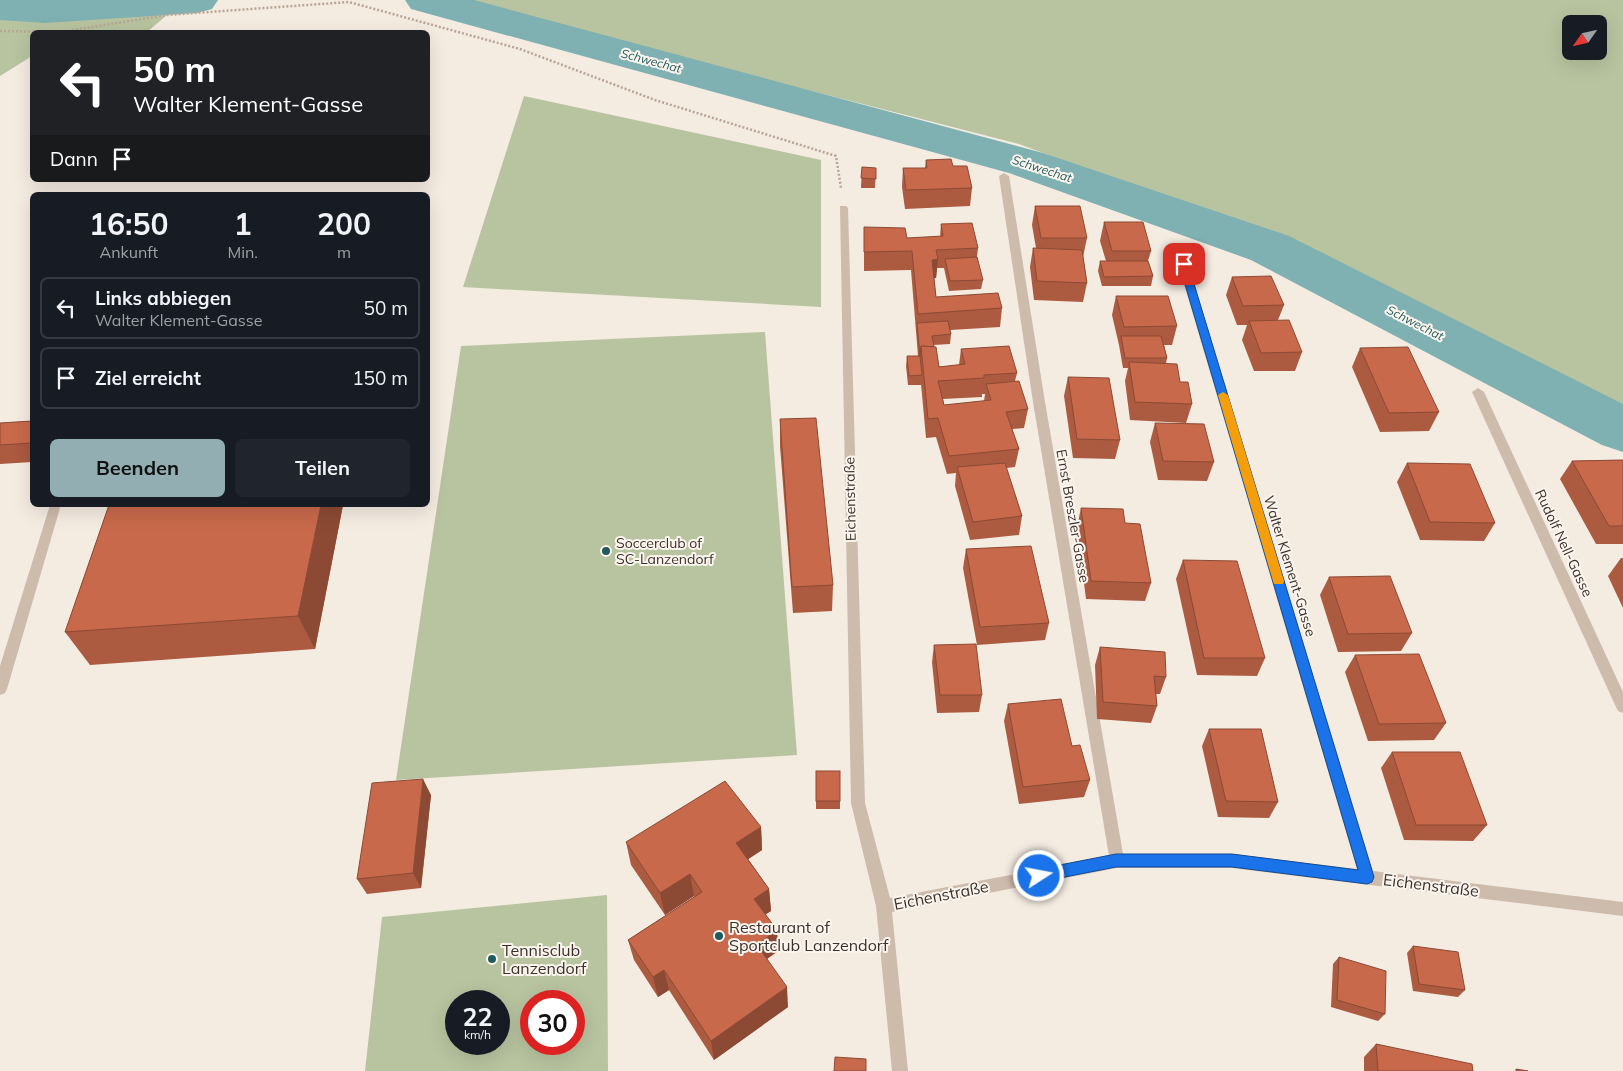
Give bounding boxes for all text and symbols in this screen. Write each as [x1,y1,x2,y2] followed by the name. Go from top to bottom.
[1562,15,1608,60] north arrow
[1562,15,1607,60] map controls
[619,45,684,76] water label: Schwechat
[133,47,216,91] text: 50 m
[50,50,115,115] icon: left
[133,90,363,118] text: Walter Klement-Gasse
[108,145,136,173] icon: arrive
[50,147,98,171] text: Dann
[1011,152,1075,185] water label: Schwechat
[89,205,168,243] text: 16:50
[234,205,252,243] text: 1
[317,205,371,243] text: 200
[99,242,158,262] text: Ankunft
[227,242,258,262] text: Min.
[337,242,351,262] text: m
[1163,243,1205,285] pin
[1170,250,1198,278] icon: arrive
[95,286,232,310] text: Links abbiegen
[52,294,80,322] icon: left
[364,296,408,320] text: 50 m
[1384,302,1447,344] water label: Schwechat
[95,310,262,330] text: Walter Klement-Gasse
[52,364,80,392] icon: arrive
[95,366,201,390] text: Ziel erreicht
[352,366,408,390] text: 150 m
[50,439,225,497] button: Beenden
[235,439,410,497] button: Teilen
[1052,448,1094,584] street label: Ernst Breszler-Gasse
[840,457,860,541] street label: Eichenstraße
[1531,486,1597,600] street label: Rudolf Nell-Gasse
[1260,493,1320,639] street label: Walter Klement-Gasse
[616,534,714,568] place label: Soccerclub of SC-Lanzendorf
[600,545,612,557] marker: Soccerclub of SC-Lanzendorf
[1012,849,1064,901] position arrow
[1382,869,1480,901] street label: Eichenstraße
[892,876,990,914] street label: Eichenstraße
[729,917,889,955] place label: Restaurant of Sportclub Lanzendorf
[713,930,725,942] marker: Restaurant of Sportclub Lanzendorf
[502,940,587,978] place label: Tennisclub Lanzendorf
[486,953,498,965] marker: Tennisclub Lanzendorf
[520,990,585,1055] speed limit sign: 30
[462,1001,493,1032] text: 22
[464,1027,491,1042] text: km/h

